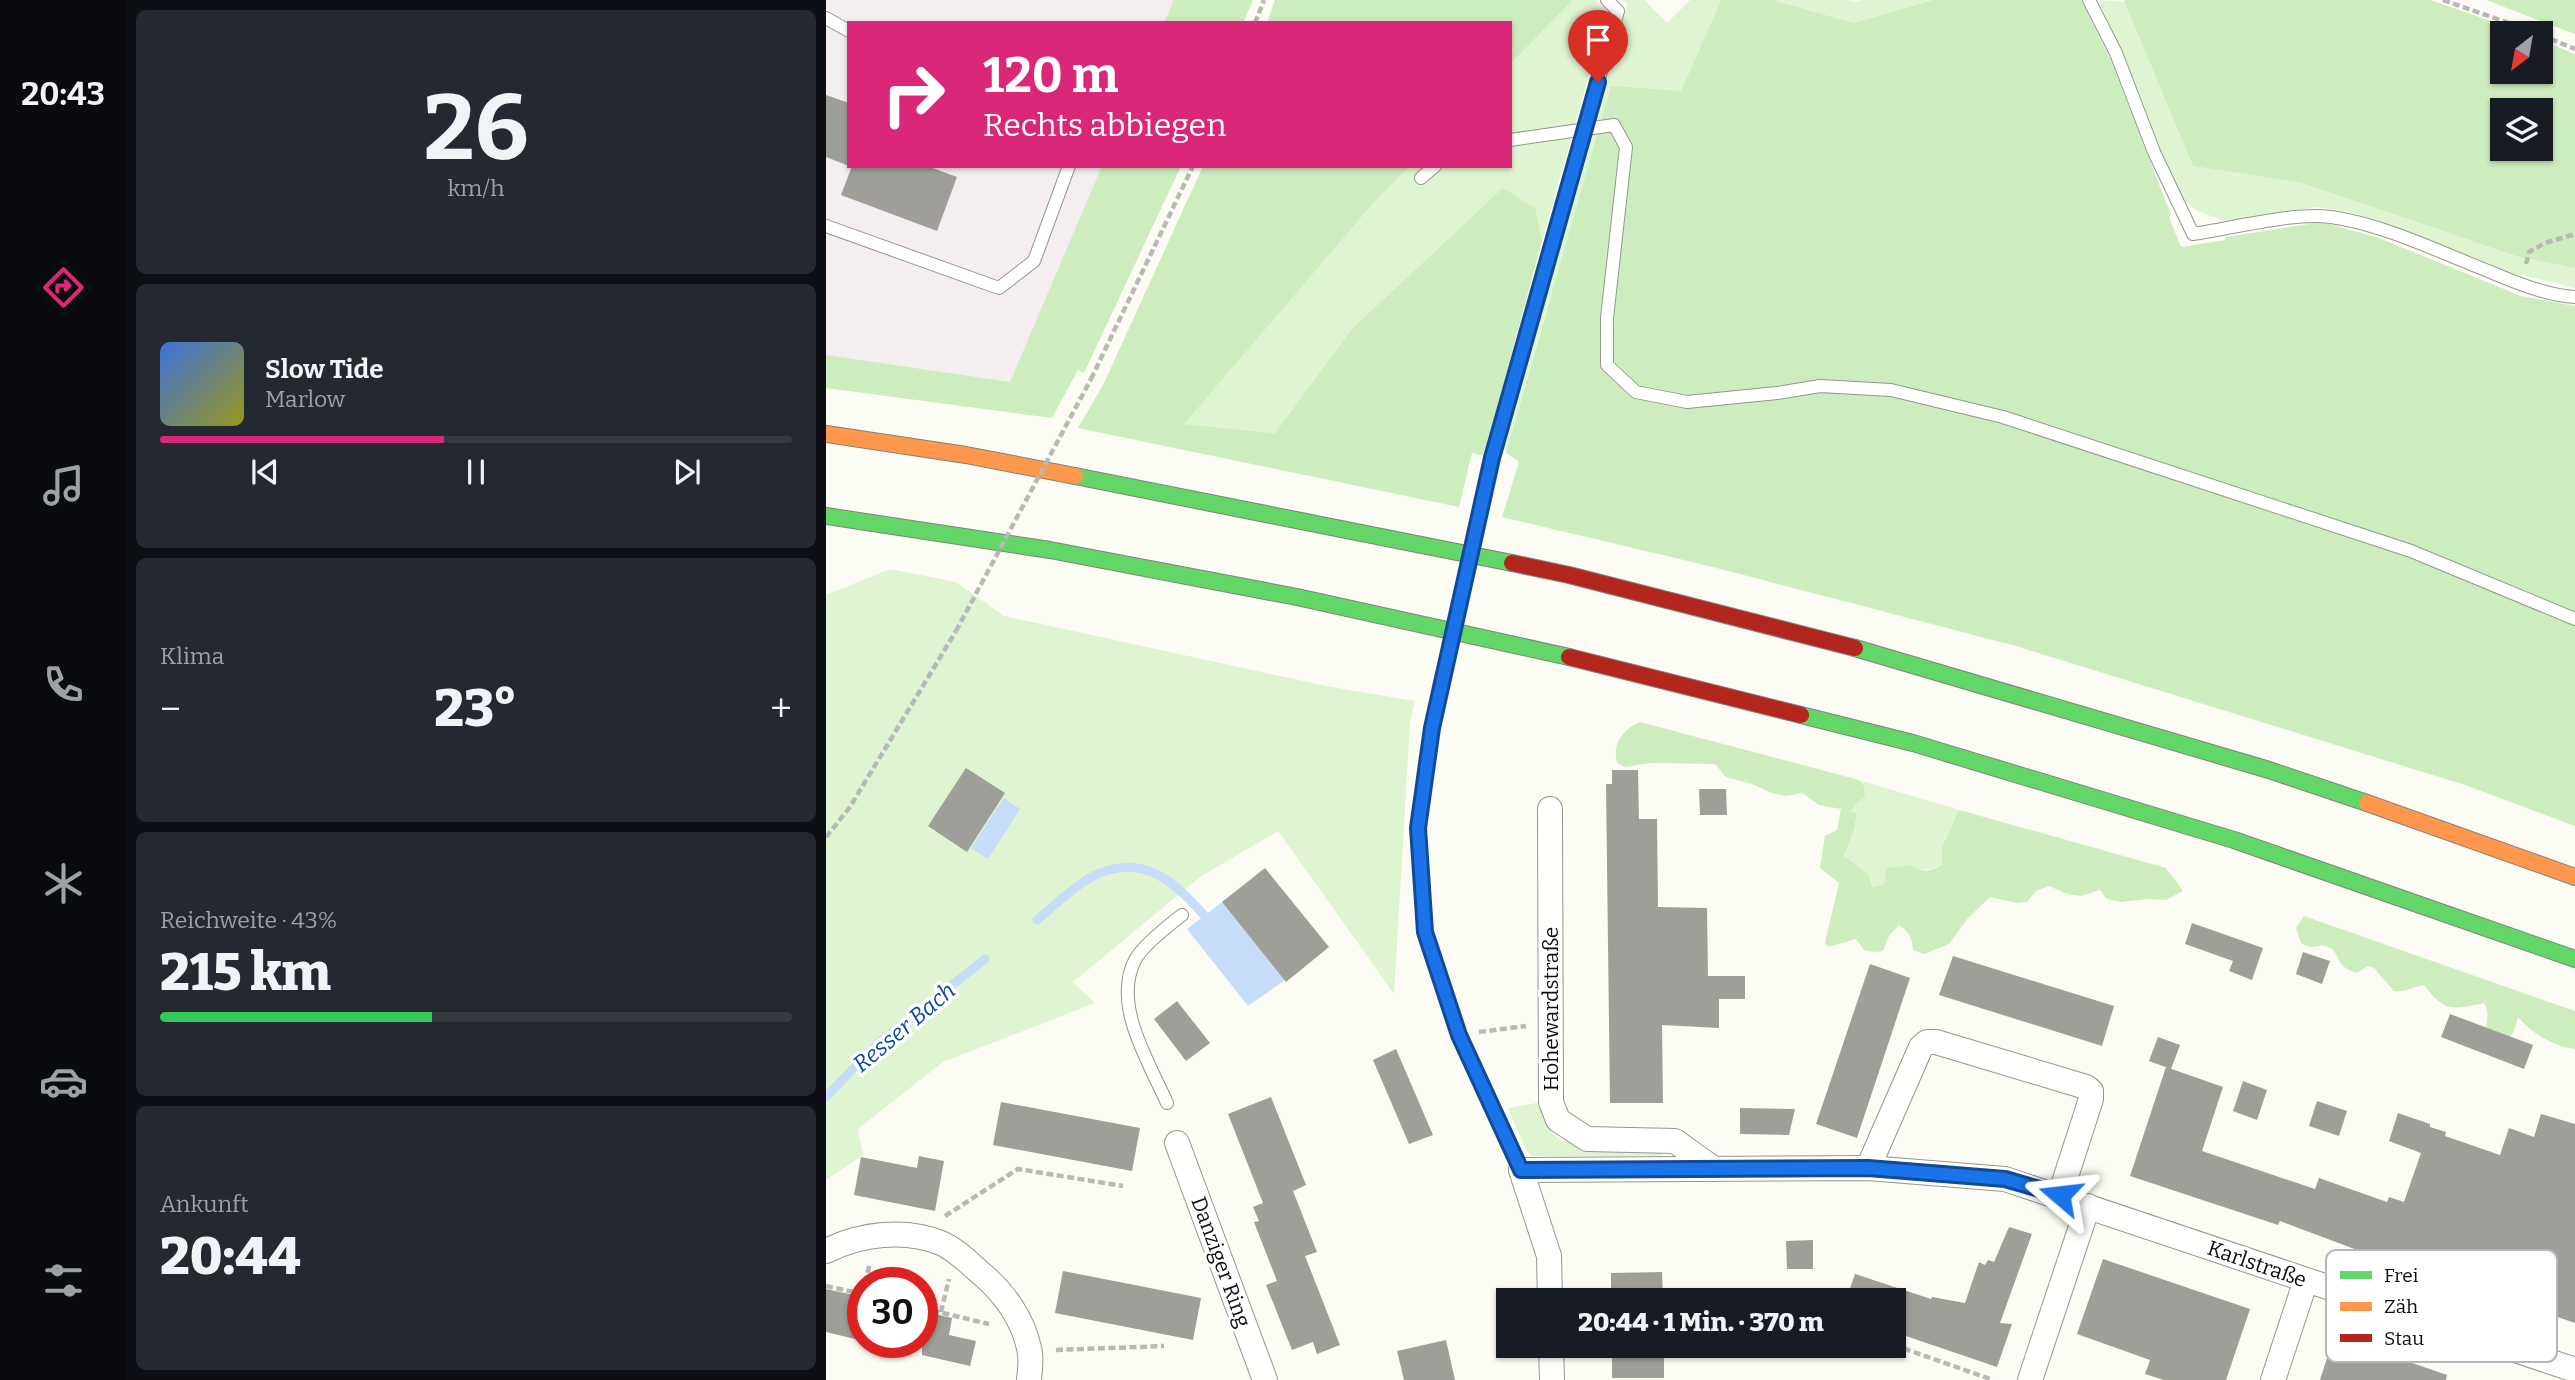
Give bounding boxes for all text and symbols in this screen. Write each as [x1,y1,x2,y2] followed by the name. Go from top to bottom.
[1568,10,1628,82] pin
[1579,21,1617,59] icon: arrive
[2490,21,2553,84] north arrow
[2490,21,2553,161] map controls
[983,46,1118,105] text: 120 m
[868,49,959,140] icon: right
[423,74,529,183] text: 26
[21,75,105,113] text: 20:43
[2490,98,2553,161] button: layers
[983,106,1226,144] text: Rechts abbiegen
[448,174,504,202] text: km/h
[39,263,88,312] icon: directions
[265,354,384,385] text: Slow Tide
[265,385,345,413] text: Marlow
[246,453,284,491] icon: previous
[457,453,495,491] icon: pause
[668,453,706,491] icon: next
[39,461,88,510] icon: music
[160,642,224,670] text: Klima
[39,660,88,709] icon: phone
[434,677,517,740] text: 23°
[160,686,181,732] text: −
[770,686,792,732] text: +
[39,859,88,908] icon: climate
[160,906,337,934] text: Reichweite · 43%
[1538,927,1564,1091] street label: Hohewardstraße
[160,941,331,1004] text: 215 km
[847,976,961,1078] water label: Resser Bach
[39,1057,88,1106] icon: car
[2023,1158,2097,1232] position arrow
[160,1190,249,1218] text: Ankunft
[1185,1193,1257,1331] street label: Danziger Ring
[160,1225,300,1288] text: 20:44
[2204,1235,2310,1293] street label: Karlstraße
[2326,1250,2557,1362] legend
[39,1256,88,1305] icon: filters
[2384,1264,2419,1287] text: Frei
[847,1267,938,1358] speed limit sign: 30
[2384,1295,2418,1318] text: Zäh
[1578,1307,1824,1338] text: 20:44 · 1 Min. · 370 m
[2384,1327,2424,1350] text: Stau

